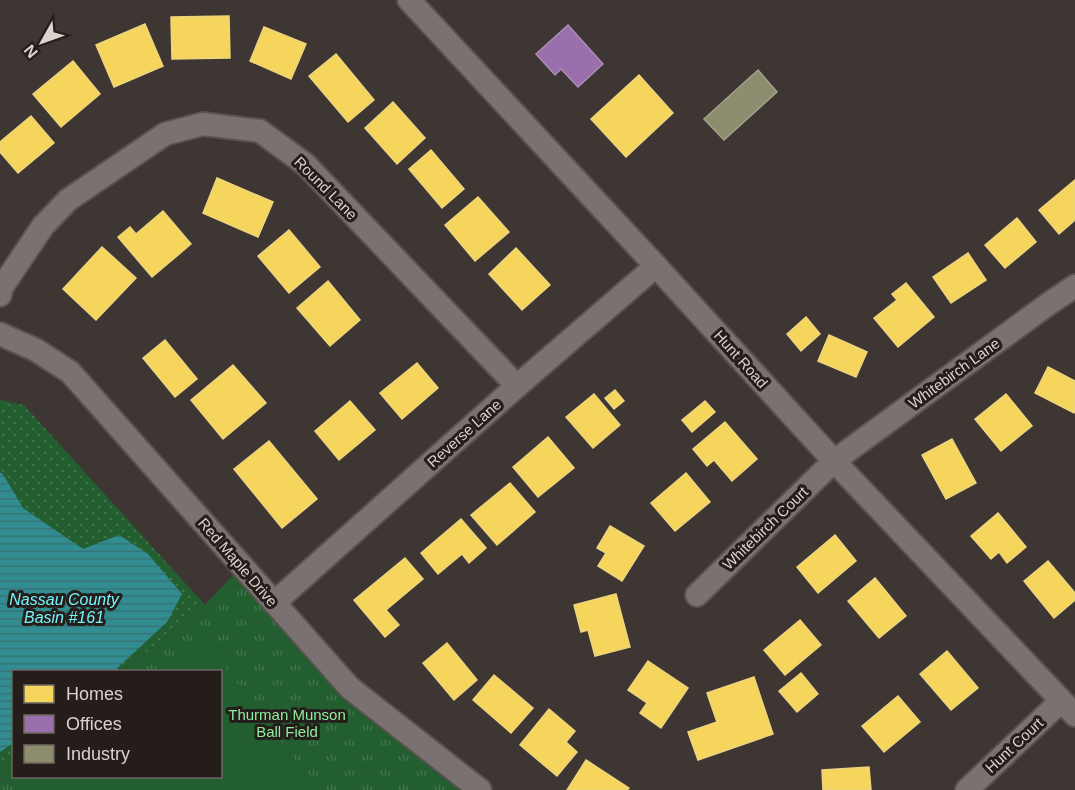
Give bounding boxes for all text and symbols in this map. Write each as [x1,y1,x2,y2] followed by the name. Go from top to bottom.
[12,12,72,72] north arrow
[21,41,41,61] text: N
[291,153,361,223] street label: Round Lane
[711,327,771,391] street label: Hunt Road
[905,334,1003,412] street label: Whitebirch Lane
[424,395,504,471] street label: Reverse Lane
[719,483,812,573] street label: Whitebirch Court
[195,514,281,610] street label: Red Maple Drive
[9,591,120,626] water label: Nassau County Basin #161
[12,670,222,778] legend
[66,684,123,704] text: Homes
[228,706,346,740] park label: Thurman Munson Ball Field
[982,713,1047,776] street label: Hunt Court
[66,714,122,734] text: Offices
[66,744,130,764] text: Industry

